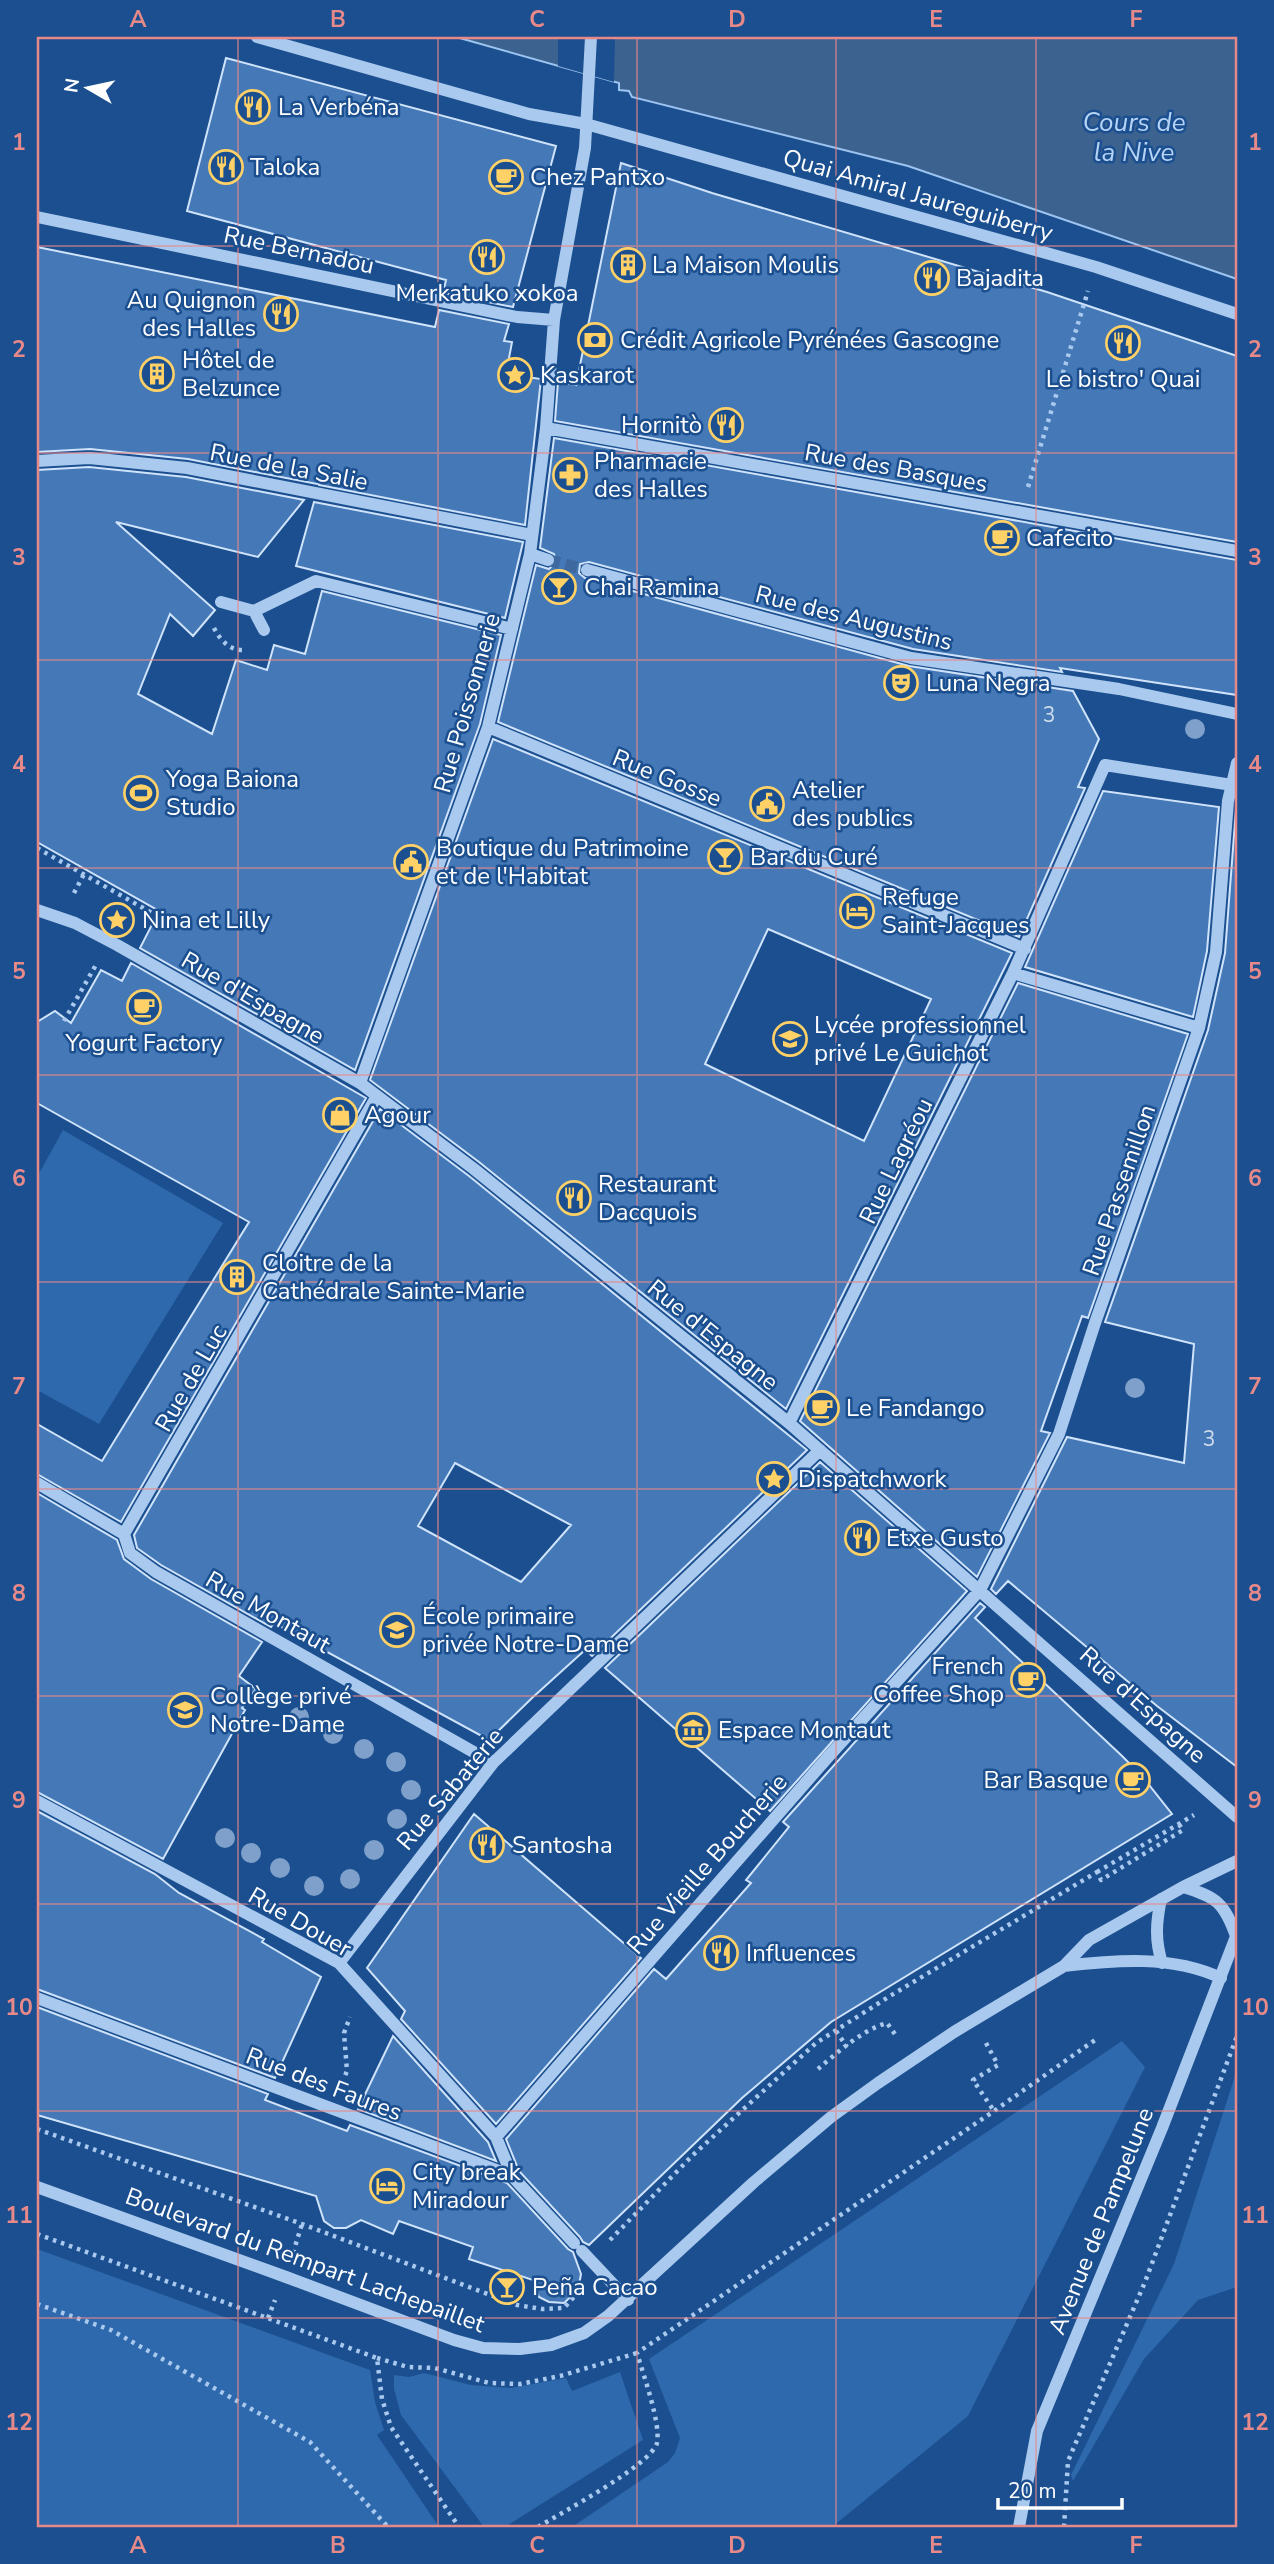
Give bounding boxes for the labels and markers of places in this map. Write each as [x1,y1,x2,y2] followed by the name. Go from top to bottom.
[234,88,272,126] restaurant icon: La Verbéna
[278,91,400,123] place label: La Verbéna
[207,148,245,186] restaurant icon: Taloka
[250,151,320,183] place label: Taloka
[487,158,525,196] cafe icon: Chez Pantxo
[530,161,665,193] place label: Chez Pantxo
[468,238,506,276] restaurant icon: Merkatuko xokoa
[609,246,647,284] building icon: La Maison Moulis
[652,249,839,281] place label: La Maison Moulis
[913,259,951,297] restaurant icon: Bajadita
[956,262,1044,294] place label: Bajadita
[396,277,578,309] place label: Merkatuko xokoa
[127,284,256,344] place label: Au Quignon des Halles
[262,295,300,333] restaurant icon: Au Quignon des Halles
[576,321,614,359] bank icon: Crédit Agricole Pyrénées Gascogne
[620,324,999,356] place label: Crédit Agricole Pyrénées Gascogne
[1104,324,1142,362] restaurant icon: Le bistro' Quai
[182,344,280,404] place label: Hôtel de Belzunce
[138,355,176,393] building icon: Hôtel de Belzunce
[496,356,534,394] place icon: Kaskarot
[540,359,635,391] place label: Kaskarot
[1046,363,1200,395] place label: Le bistro' Quai
[707,406,745,444] restaurant icon: Hornitò
[621,409,702,441] place label: Hornitò
[594,445,708,505] place label: Pharmacie des Halles
[551,456,589,494] pharmacy icon: Pharmacie des Halles
[983,519,1021,557] cafe icon: Cafecito
[1026,522,1113,554] place label: Cafecito
[540,568,578,606] bar icon: Chai Ramina
[584,571,719,603] place label: Chai Ramina
[882,664,920,702] theatre icon: Luna Negra
[926,667,1051,699] place label: Luna Negra
[165,763,299,823] place label: Yoga Baiona Studio
[122,774,160,812] sports icon: Yoga Baiona Studio
[792,774,913,834] place label: Atelier des publics
[748,785,786,823] public building icon: Atelier des publics
[436,832,689,892] place label: Boutique du Patrimoine et de l'Habitat
[706,838,744,876] bar icon: Bar du Curé
[750,841,878,873] place label: Bar du Curé
[392,843,430,881] public building icon: Boutique du Patrimoine et de l'Habitat
[882,881,1030,941] place label: Refuge Saint-Jacques
[838,892,876,930] hotel icon: Refuge Saint-Jacques
[98,901,136,939] place icon: Nina et Lilly
[142,904,271,936] place label: Nina et Lilly
[125,988,163,1026] cafe icon: Yogurt Factory
[814,1009,1026,1069] place label: Lycée professionnel privé Le Guichot
[771,1020,809,1058] school or university icon: Lycée professionnel privé Le Guichot
[65,1027,223,1059] place label: Yogurt Factory
[321,1096,359,1134] shop icon: Agour
[364,1099,431,1131] place label: Agour
[598,1168,716,1228] place label: Restaurant Dacquois
[555,1179,593,1217] restaurant icon: Restaurant Dacquois
[262,1247,525,1307] place label: Cloitre de la Cathédrale Sainte-Marie
[218,1258,256,1296] building icon: Cloitre de la Cathédrale Sainte-Marie
[803,1389,841,1427] cafe icon: Le Fandango
[846,1392,985,1424] place label: Le Fandango
[755,1460,793,1498] place icon: Dispatchwork
[798,1463,947,1495] place label: Dispatchwork
[843,1519,881,1557] restaurant icon: Etxe Gusto
[886,1522,1004,1554] place label: Etxe Gusto
[422,1600,629,1660] place label: École primaire privée Notre-Dame
[378,1611,416,1649] school or university icon: École primaire privée Notre-Dame
[873,1650,1004,1710] place label: French Coffee Shop
[1009,1661,1047,1699] cafe icon: French Coffee Shop
[210,1680,352,1740] place label: Collège privé Notre-Dame
[166,1691,204,1729] school or university icon: Collège privé Notre-Dame
[674,1711,712,1749] museum icon: Espace Montaut
[718,1714,891,1746] place label: Espace Montaut
[1114,1761,1152,1799] cafe icon: Bar Basque
[984,1764,1108,1796] place label: Bar Basque
[468,1826,506,1864] restaurant icon: Santosha
[512,1829,613,1861] place label: Santosha
[702,1934,740,1972] restaurant icon: Influences
[746,1937,856,1969] place label: Influences
[412,2156,522,2216] place label: City break Miradour
[368,2167,406,2205] hotel icon: City break Miradour
[488,2268,526,2306] bar icon: Peña Cacao
[532,2271,658,2303] place label: Peña Cacao

